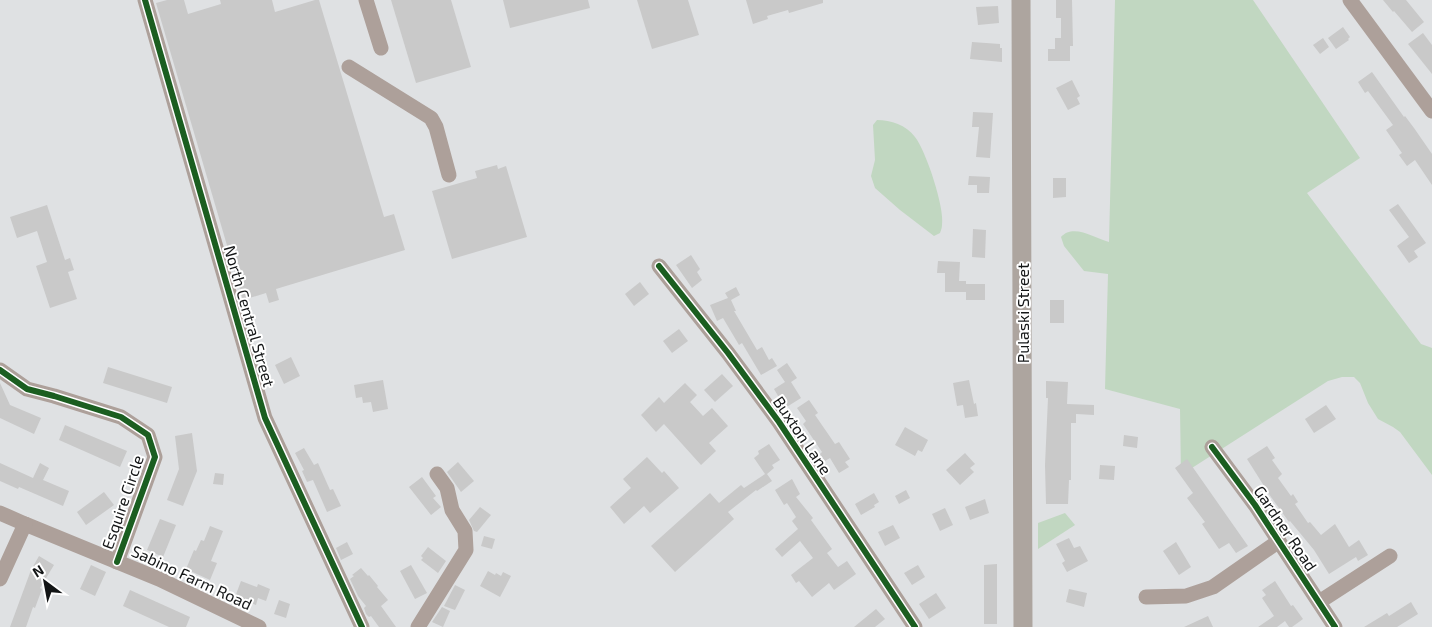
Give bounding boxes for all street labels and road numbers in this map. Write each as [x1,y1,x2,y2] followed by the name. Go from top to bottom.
[221,243,279,389] street label: North Central Street
[1013,263,1032,363] street label: Pulaski Street
[770,392,836,478] street label: Buxton Lane
[97,453,147,551] street label: Esquire Circle
[1251,482,1321,574] street label: Gardner Road
[129,541,255,613] street label: Sabino Farm Road

